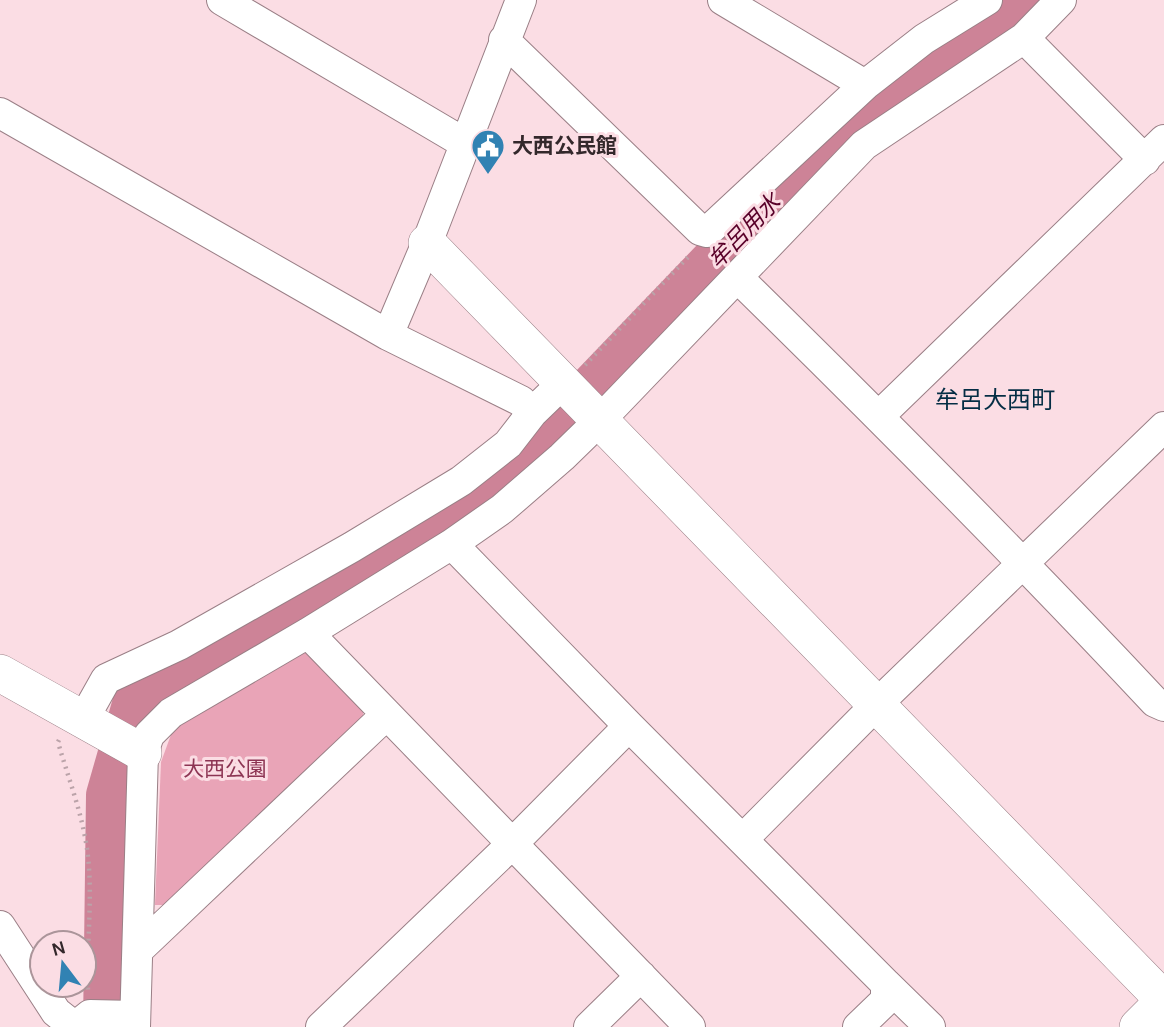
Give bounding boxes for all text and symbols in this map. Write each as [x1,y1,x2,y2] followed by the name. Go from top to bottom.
[469,127,507,176] public building icon: 大西公民館
[512,134,617,158] place label: 大西公民館
[703,187,788,274] water label: 牟呂用水
[935,386,1055,414] district label: 牟呂大西町
[183,757,267,781] park label: 大西公園
[28,929,98,999] north arrow
[49,936,68,961] text: N

